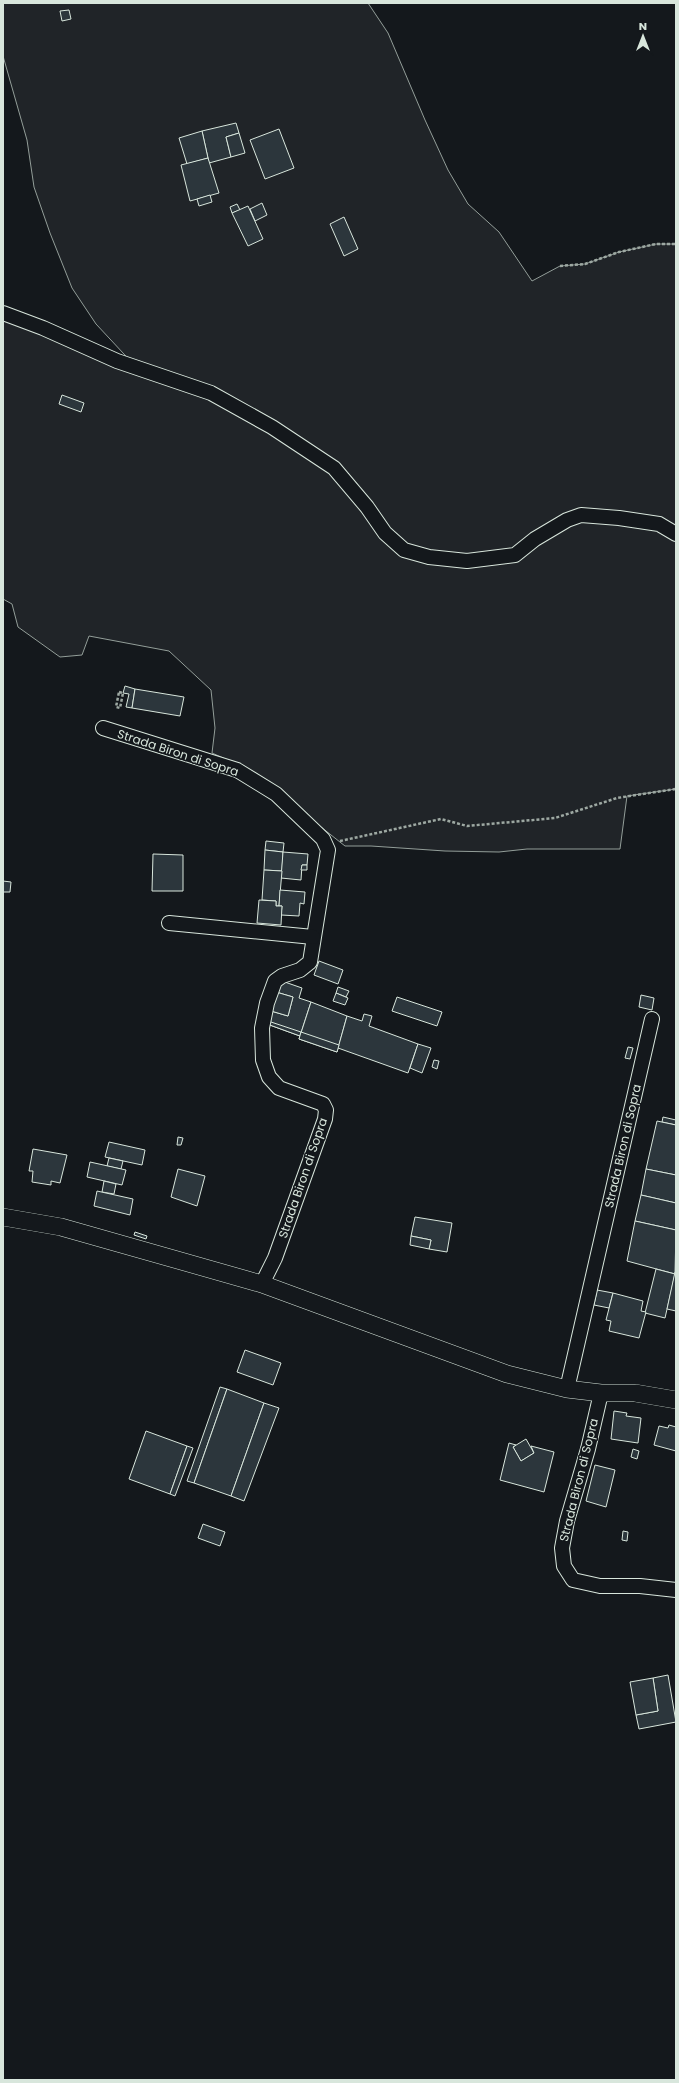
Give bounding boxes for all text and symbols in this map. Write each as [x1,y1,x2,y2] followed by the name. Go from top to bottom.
[623,16,663,56] north arrow
[639,18,647,34] text: N
[115,725,241,780] street label: Strada Biron di Sopra
[600,1082,645,1209] street label: Strada Biron di Sopra
[274,1115,331,1240] street label: Strada Biron di Sopra
[555,1416,602,1543] street label: Strada Biron di Sopra

